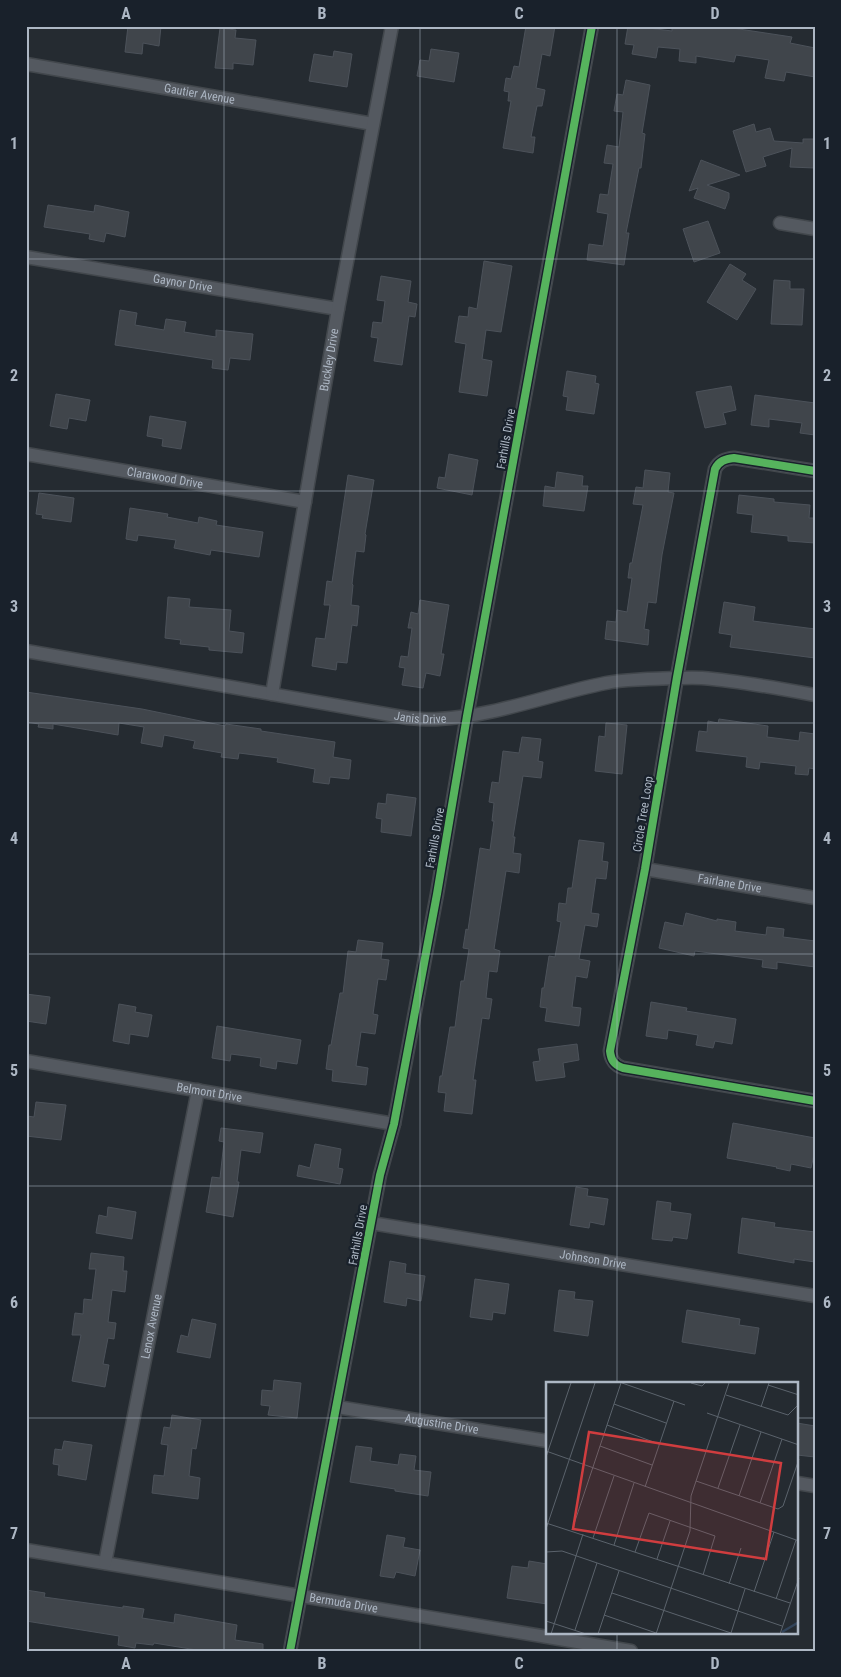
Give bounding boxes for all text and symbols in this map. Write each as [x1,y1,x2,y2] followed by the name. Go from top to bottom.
[121,4,131,23] text: A
[318,4,327,23] text: B
[514,4,524,23] text: C
[710,4,720,23] text: D
[163,81,236,107] street label: Gautier Avenue
[10,134,18,153] text: 1
[823,134,831,153] text: 1
[152,271,214,295] street label: Gaynor Drive
[317,327,342,392] street label: Buckley Drive
[10,366,18,385] text: 2
[823,366,831,385] text: 2
[494,407,518,470] street label: Farhills Drive
[126,464,204,491] street label: Clarawood Drive
[10,597,18,616] text: 3
[823,597,831,616] text: 3
[393,709,447,726] street label: Janis Drive
[630,775,656,853] street label: Circle Tree Loop
[423,806,447,869] street label: Farhills Drive
[10,829,18,848] text: 4
[823,829,831,848] text: 4
[697,871,763,896] street label: Fairlane Drive
[10,1061,18,1080] text: 5
[823,1061,831,1080] text: 5
[176,1080,243,1105] street label: Belmont Drive
[346,1203,370,1266] street label: Farhills Drive
[559,1247,628,1272] street label: Johnson Drive
[10,1293,18,1312] text: 6
[138,1293,165,1360] street label: Lenox Avenue
[823,1293,831,1312] text: 6
[546,1382,798,1634] inset map
[404,1411,480,1437] street label: Augustine Drive
[10,1524,18,1543] text: 7
[823,1524,831,1543] text: 7
[308,1590,379,1616] street label: Bermuda Drive
[121,1654,131,1673] text: A
[318,1654,327,1673] text: B
[514,1654,524,1673] text: C
[710,1654,720,1673] text: D

